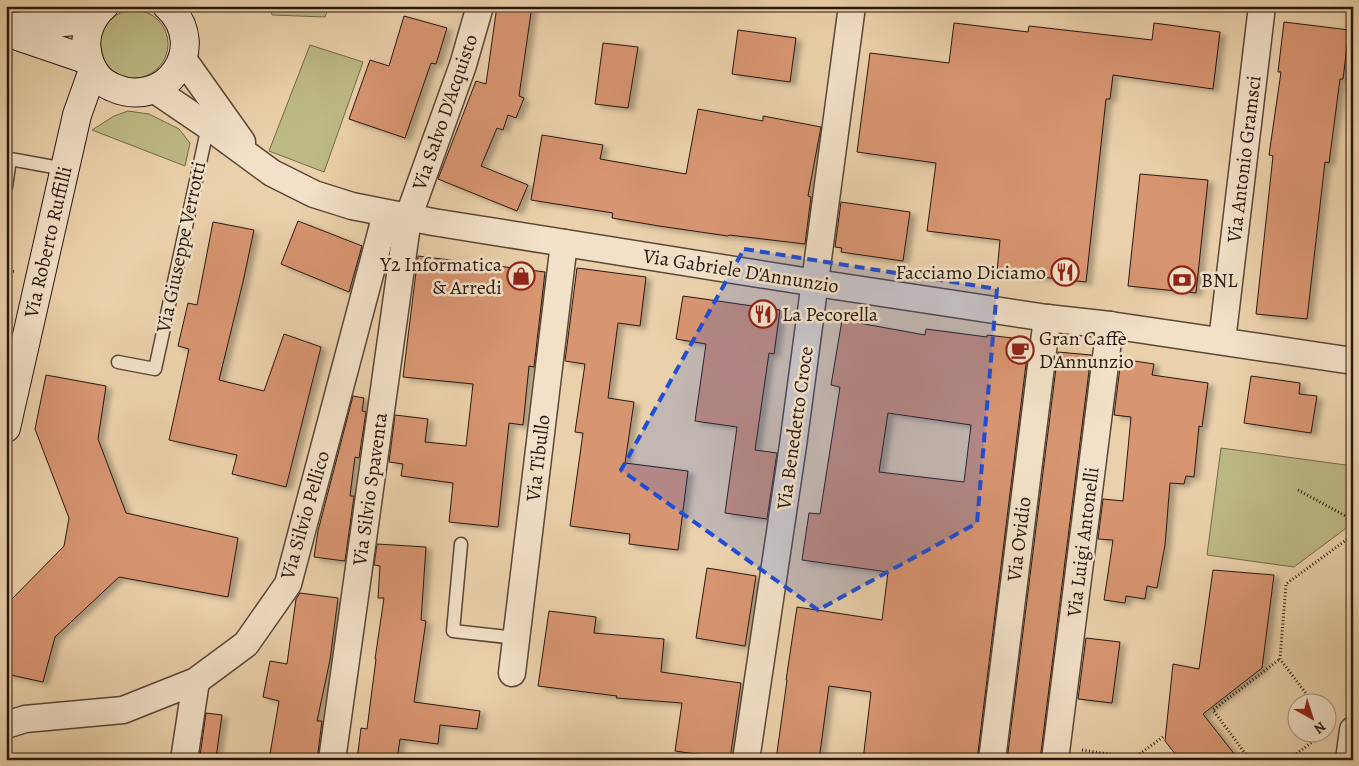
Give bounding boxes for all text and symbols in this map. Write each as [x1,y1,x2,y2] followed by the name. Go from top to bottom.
[405,30,484,194] street label: Via Salvo D'Acquisto
[1220,74,1268,245] street label: Via Antonio Gramsci
[149,159,212,336] street label: Via Giuseppe Verrotti
[17,164,79,321] street label: Via Roberto Ruffilli
[640,242,841,300] street label: Via Gabriele D'Annunzio
[379,251,503,301] place label: Y2 Informatica & Arredi
[1050,257,1080,287] restaurant icon: Facciamo Diciamo
[895,259,1046,286] place label: Facciamo Diciamo
[506,261,536,291] shop icon: Y2 Informatica & Arredi
[1167,265,1197,295] bank icon: BNL
[1201,267,1238,294] place label: BNL
[748,299,778,329] restaurant icon: La Pecorella
[782,301,879,328] place label: La Pecorella
[1039,325,1134,375] place label: Gran Caffè D'Annunzio
[1005,335,1035,365] cafe icon: Gran Caffè D'Annunzio
[770,345,820,512] street label: Via Benedetto Croce
[346,410,394,568] street label: Via Silvio Spaventa
[519,413,557,504] street label: Via Tibullo
[274,448,336,583] street label: Via Silvio Pellico
[1060,466,1106,619] street label: Via Luigi Antonelli
[1000,495,1038,584] street label: Via Ovidio
[1286,694,1336,744] north arrow
[1310,717,1330,738] text: N

